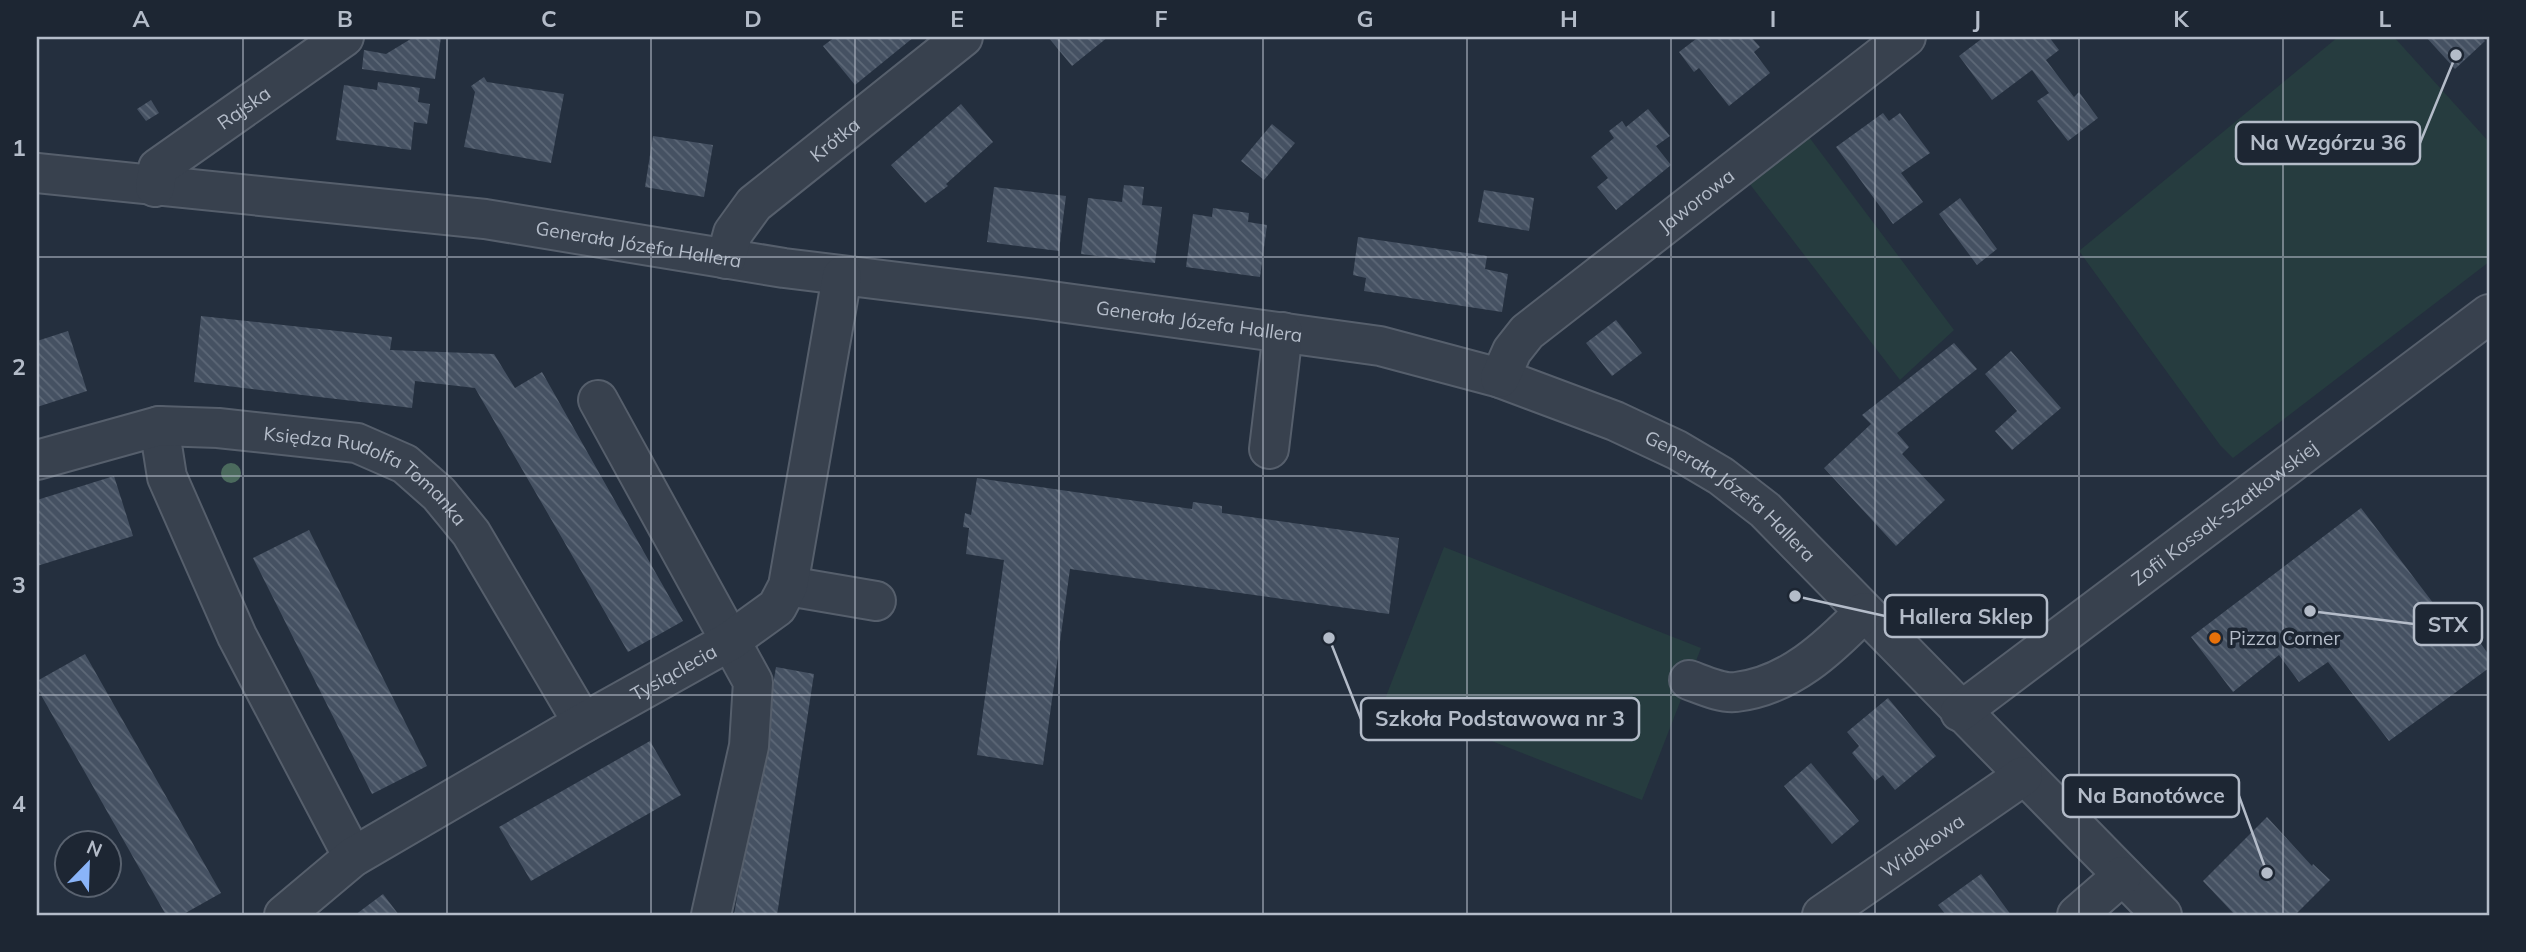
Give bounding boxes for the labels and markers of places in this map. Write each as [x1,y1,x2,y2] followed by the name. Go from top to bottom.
[2236,122,2420,164] callout: Na Wzgórzu 36
[1885,595,2047,637] callout: Hallera Sklep
[2414,603,2482,645] callout: STX
[2229,626,2340,650] place label: Pizza Corner
[2207,630,2223,646] marker: Pizza Corner
[1361,698,1639,740] callout: Szkoła Podstawowa nr 3
[2063,775,2239,817] callout: Na Banotówce

